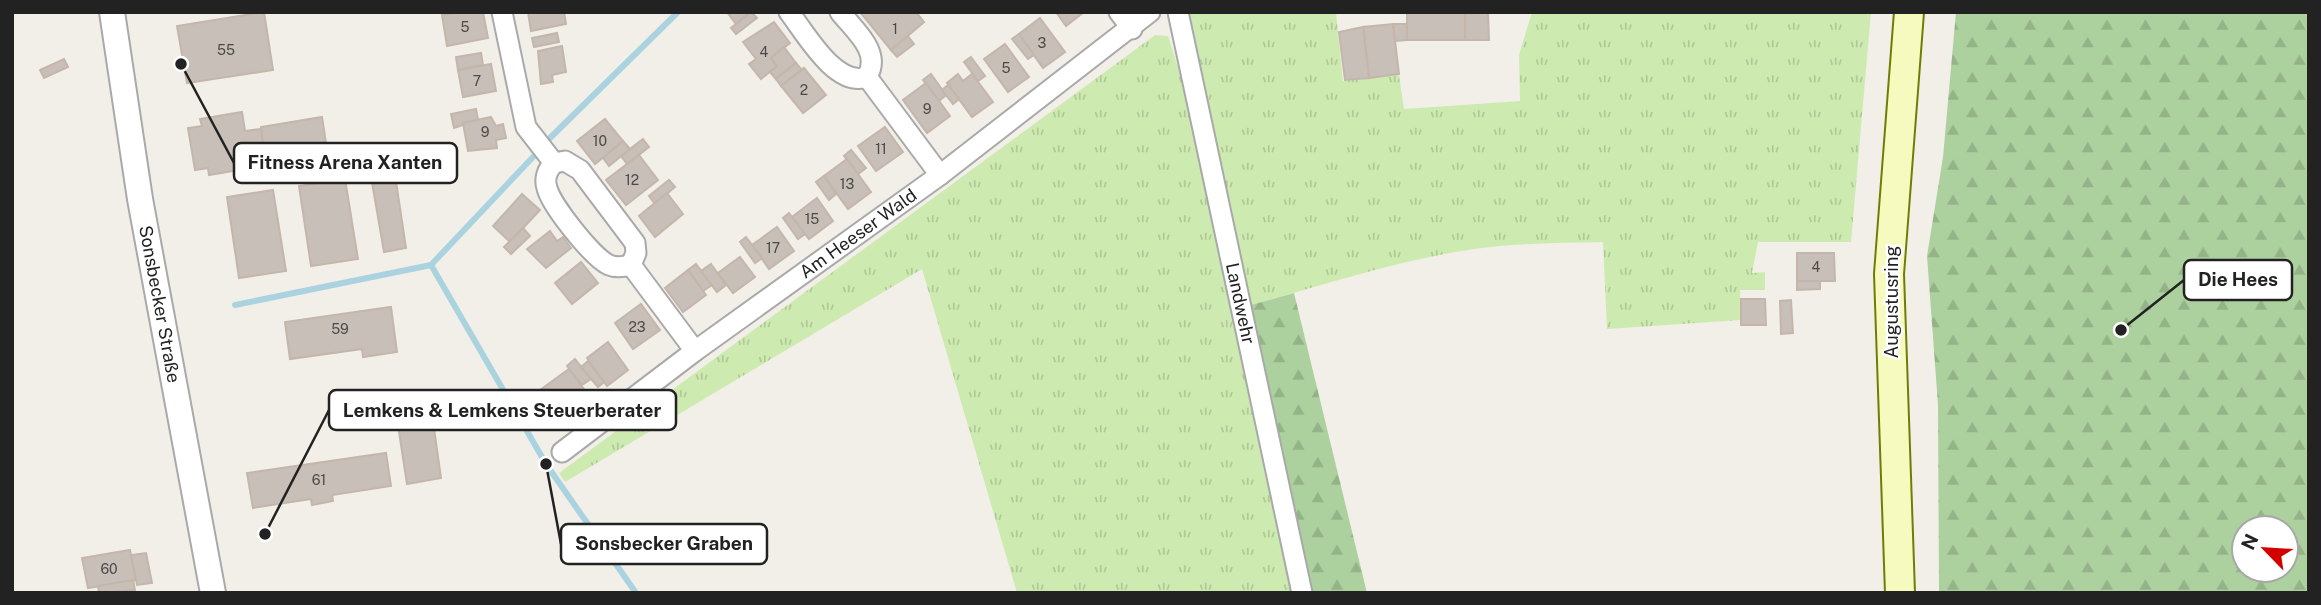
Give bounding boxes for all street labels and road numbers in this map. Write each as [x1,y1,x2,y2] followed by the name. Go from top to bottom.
[795,184,921,282] street label: Am Heeser Wald
[135,224,185,385] street label: Sonsbecker Straße
[1881,245,1902,359] street label: Augustusring
[1222,261,1260,346] street label: Landwehr

